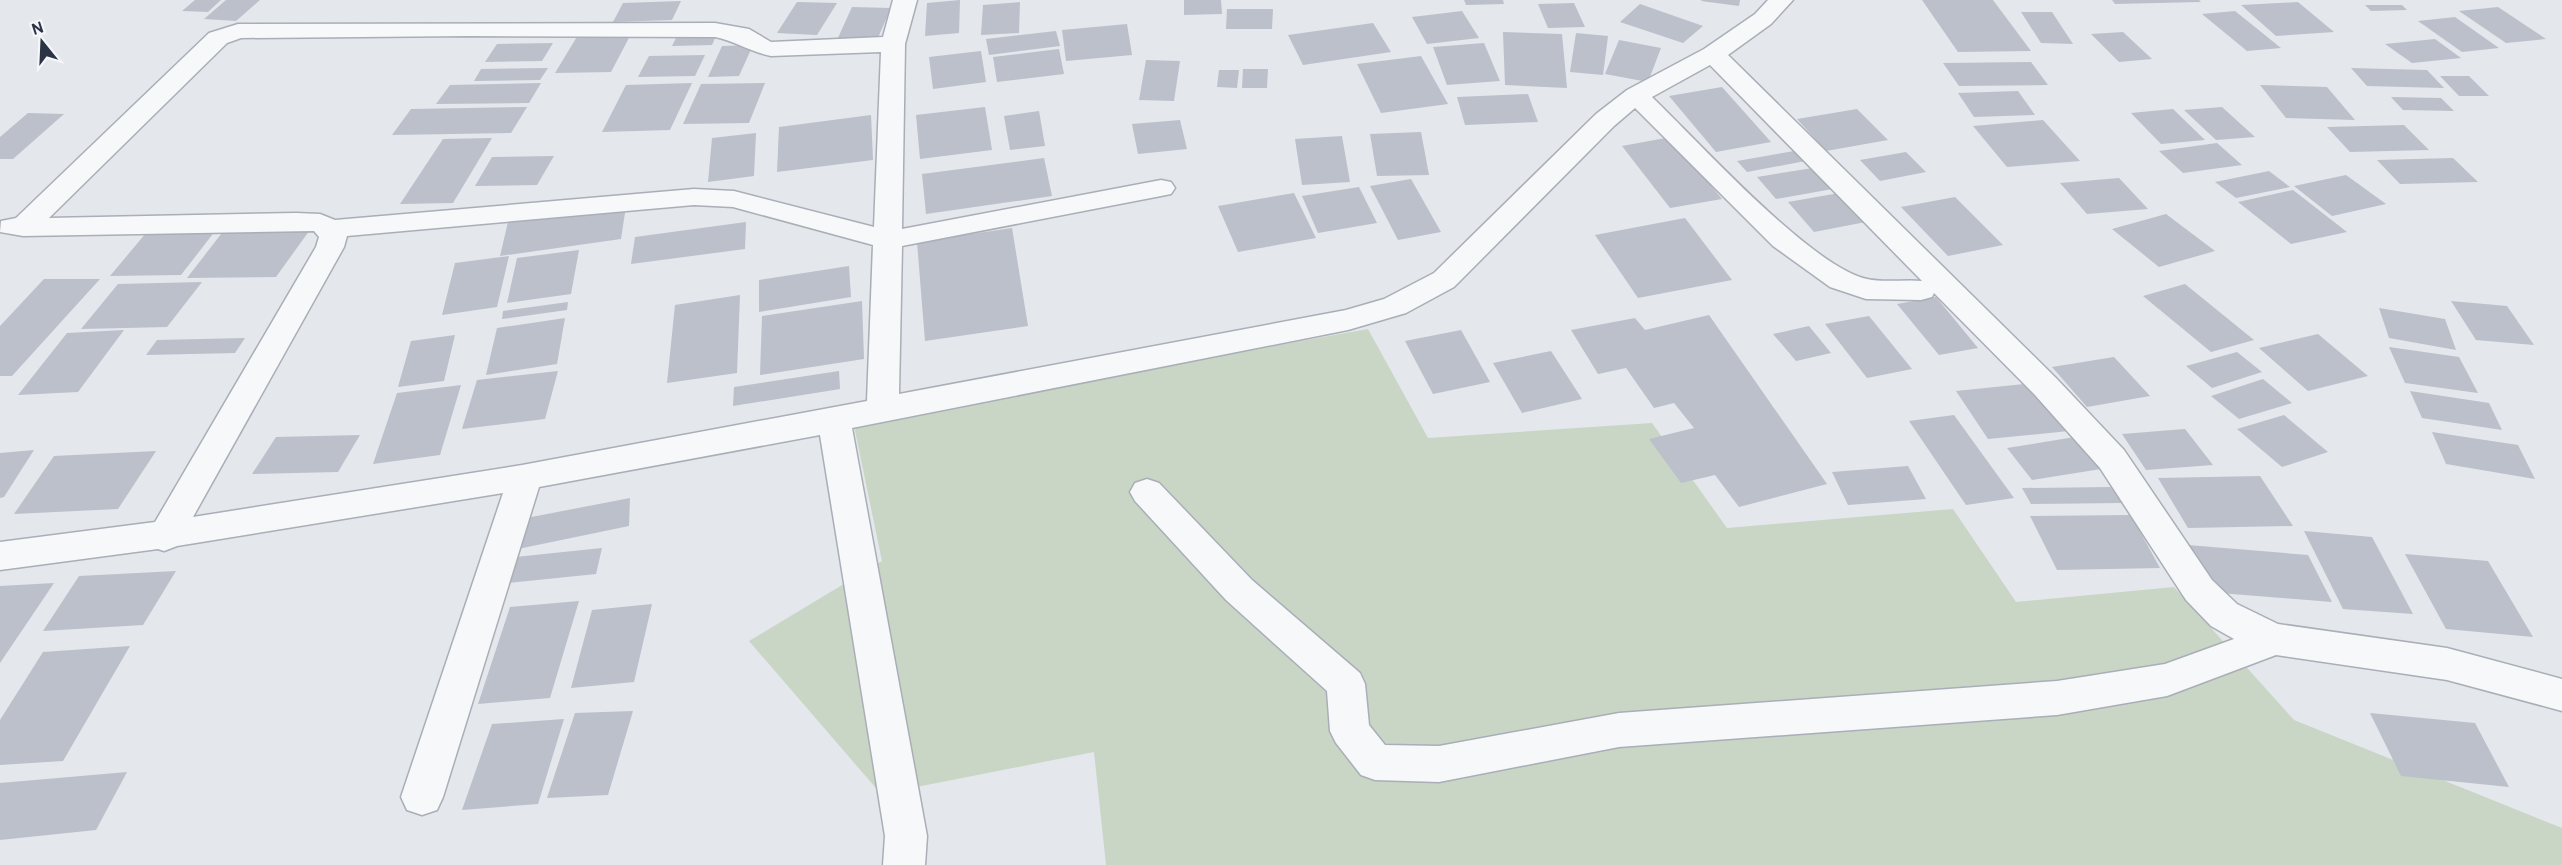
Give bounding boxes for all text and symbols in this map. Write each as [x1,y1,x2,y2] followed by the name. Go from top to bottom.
[12,12,72,72] north arrow
[29,18,47,41] text: N

